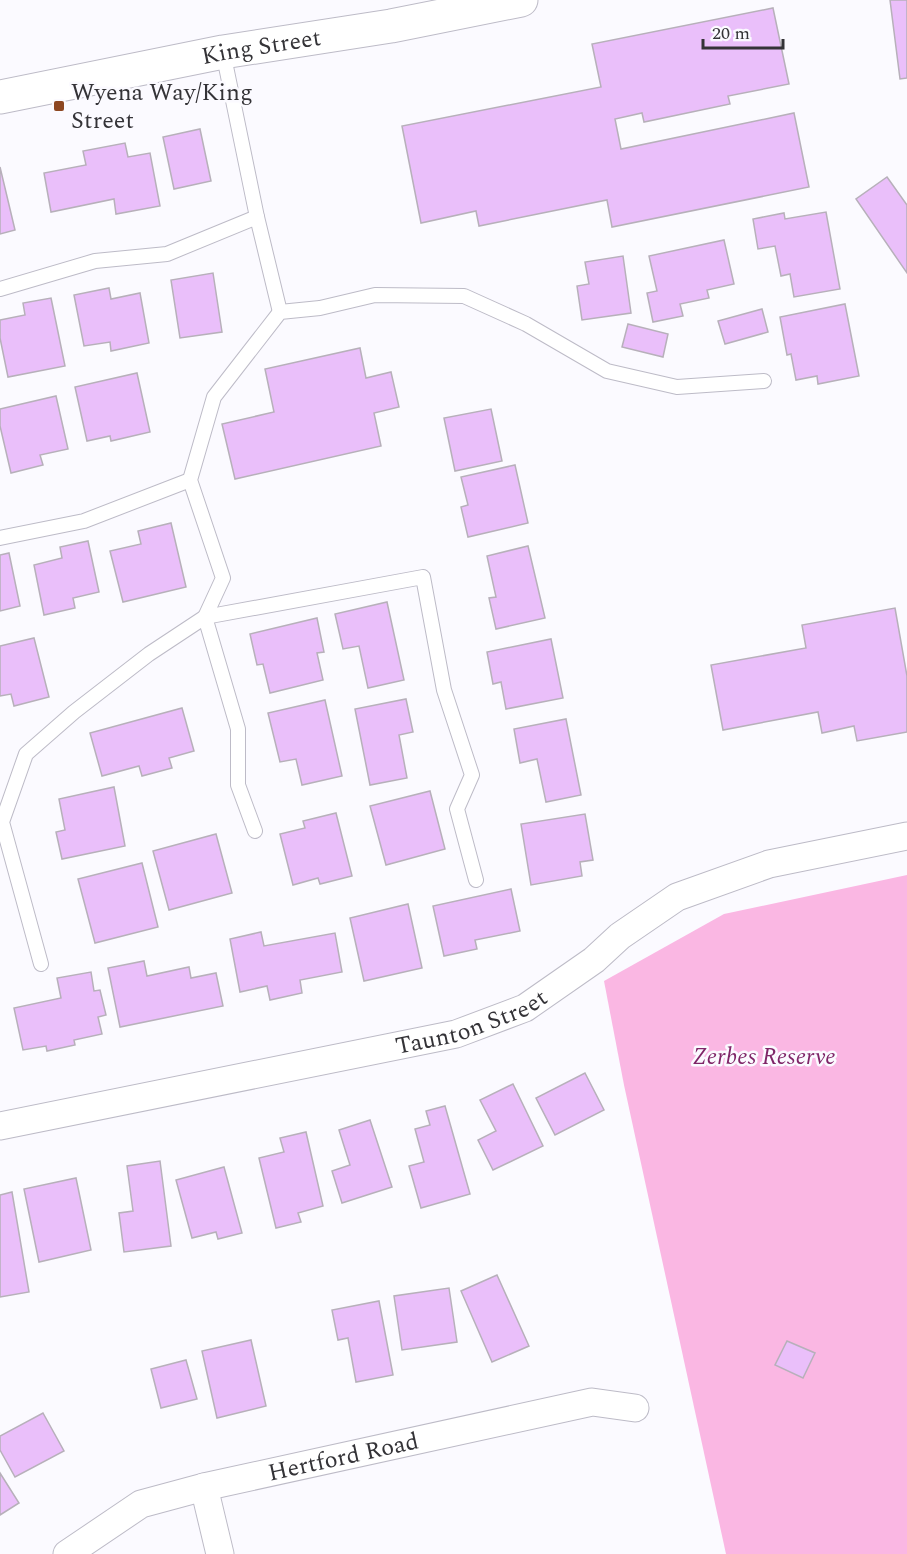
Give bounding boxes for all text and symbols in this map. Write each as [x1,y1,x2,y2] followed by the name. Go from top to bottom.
[703,12,782,50] scale bar
[198,20,324,75] street label: King Street
[712,20,750,47] text: 20 m
[71,75,253,139] place label: Wyena Way/King Street
[52,99,66,113] marker: Wyena Way/King Street
[392,981,555,1065] street label: Taunton Street
[692,1039,836,1075] park label: Zerbes Reserve
[265,1423,422,1491] street label: Hertford Road

